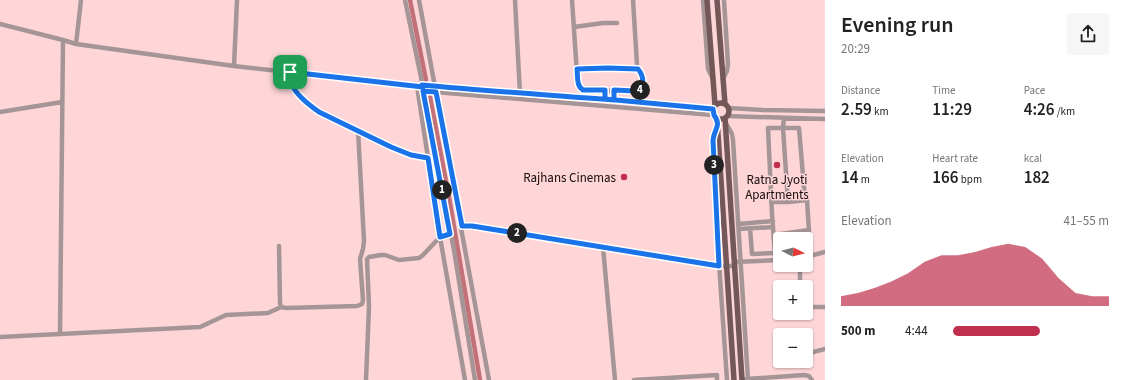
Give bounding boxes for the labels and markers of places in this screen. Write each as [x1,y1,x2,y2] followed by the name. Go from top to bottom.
[273,55,307,89] pin
[630,80,650,100] pin: 4
[704,155,724,175] pin: 3
[772,160,782,170] marker: Ratna Jyoti Apartments
[523,169,617,187] place label: Rajhans Cinemas
[745,171,809,204] place label: Ratna Jyoti Apartments
[619,172,629,182] marker: Rajhans Cinemas
[432,180,452,200] pin: 1
[507,223,527,243] pin: 2

